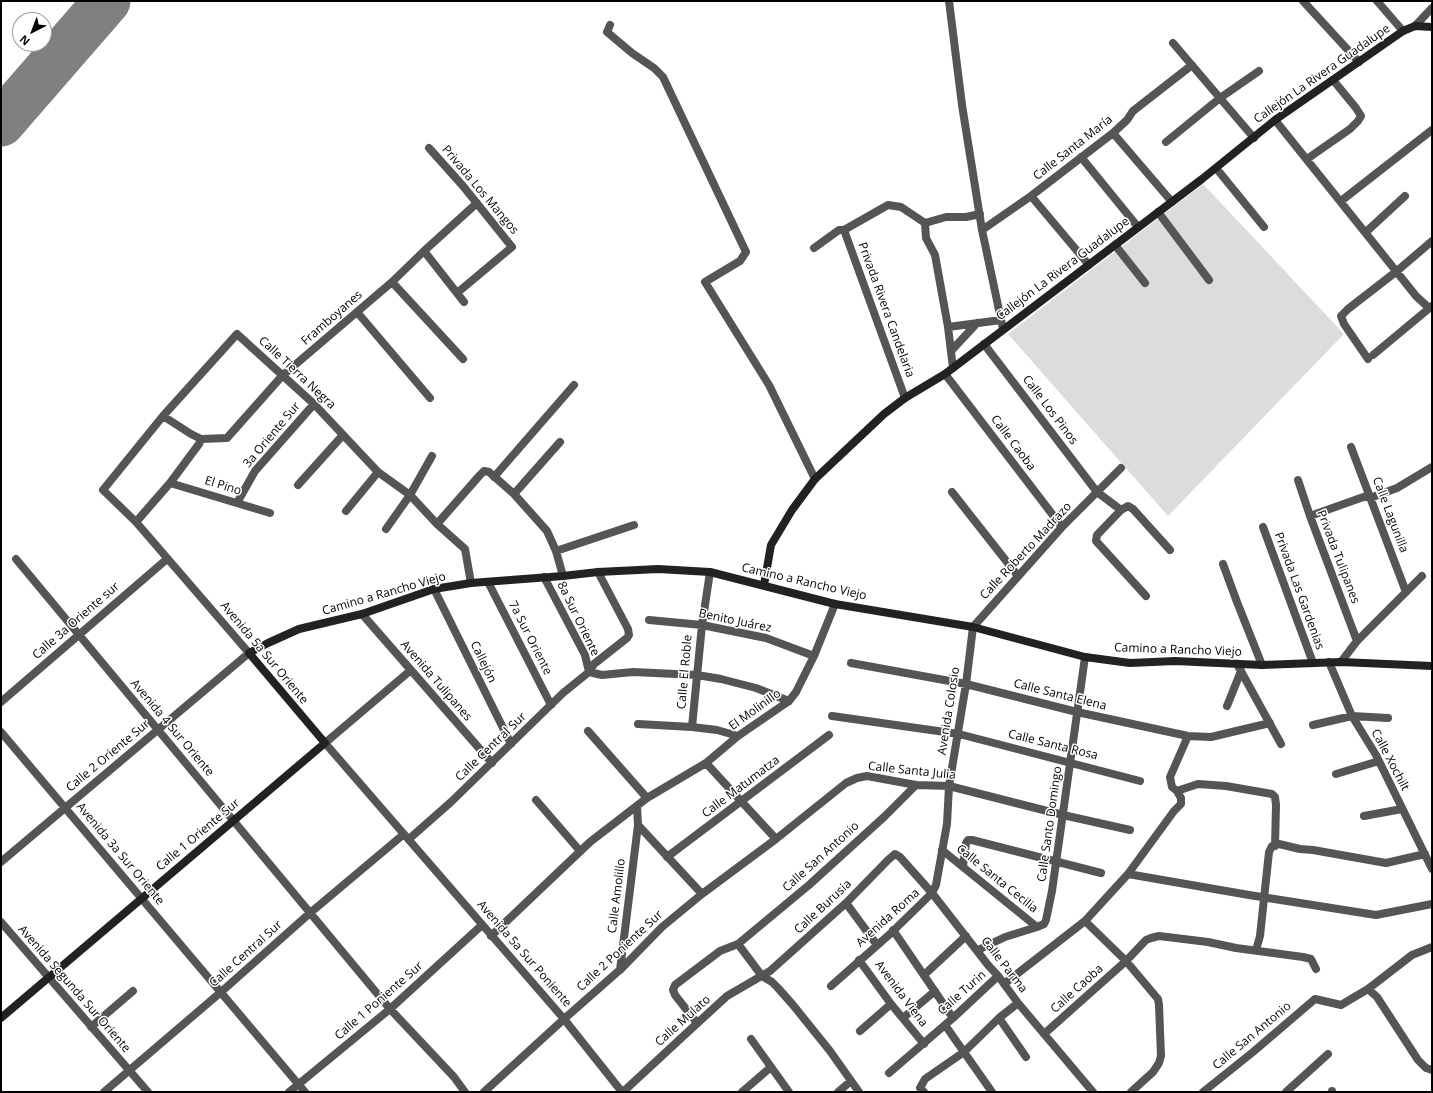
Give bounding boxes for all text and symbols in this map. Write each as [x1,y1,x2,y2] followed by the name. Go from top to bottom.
[12,12,52,52] north arrow
[1251,21,1393,127] street label: Callejón La Rivera Guadalupe
[16,32,33,49] text: N
[1030,113,1116,183] street label: Calle Santa María
[439,143,521,237] street label: Privada Los Mangos
[994,214,1132,324] street label: Callejón La Rivera Guadalupe
[855,240,917,380] street label: Privada Rivera Candelaria
[299,288,365,348] street label: Framboyanes
[256,334,338,412] street label: Calle Tierra Negra
[1019,373,1081,447] street label: Calle Los Pinos
[240,399,304,471] street label: 3a Oriente Sur
[988,412,1038,474] street label: Calle Caoba
[203,474,243,498] street label: El Pino
[1369,475,1411,555] street label: Calle Lagunilla
[977,499,1075,603] street label: Calle Roberto Madrazo
[1314,508,1362,606] street label: Privada Tulipanes
[1271,530,1327,652] street label: Privada Las Gardenias
[740,561,868,603] street label: Camino a Rancho Viejo
[321,569,447,619] street label: Camino a Rancho Viejo
[30,579,122,663] street label: Calle 3a Oriente sur
[554,579,602,659] street label: 8a Sur Oriente
[217,599,311,707] street label: Avenida 5a Sur Oriente
[505,599,555,677] street label: 7a Sur Oriente
[697,606,773,636] street label: Benito Juárez
[675,634,695,710] street label: Calle El Roble
[397,638,475,724] street label: Avenida Tulipanes
[467,639,499,685] street label: Callejón
[1114,641,1242,659] street label: Camino a Rancho Viejo
[935,666,963,756] street label: Avenida Colosio
[1012,676,1108,714] street label: Calle Santa Elena
[127,677,217,779] street label: Avenida 4 Sur Oriente
[726,686,784,734] street label: El Molinillo
[453,710,529,784] street label: Calle Central Sur
[63,717,153,795] street label: Calle 2 Oriente Sur
[1007,727,1099,763] street label: Calle Santa Rosa
[1368,727,1412,793] street label: Calle Xochilt
[699,753,783,821] street label: Calle Matumatza
[867,759,957,783] street label: Calle Santa Julia
[1035,765,1065,883] street label: Calle Santo Domingo
[153,796,243,874] street label: Calle 1 Oriente Sur
[73,800,167,908] street label: Avenida 3a Sur Oriente
[780,819,862,895] street label: Calle San Antonio
[953,842,1041,916] street label: Calle Santa Cecilia
[605,858,629,934] street label: Calle Amolillo
[791,877,855,937] street label: Calle Burusia
[853,886,923,950] street label: Avenida Roma
[474,898,574,1010] street label: Avenida 5a Sur Poniente
[574,908,666,994] street label: Calle 2 Poniente Sur
[207,918,285,990] street label: Calle Central Sur
[15,922,133,1056] street label: Avenida Segunda Sur Oriente
[978,934,1030,996] street label: Calle Parma
[872,958,930,1030] street label: Avenida Viena
[332,959,426,1043] street label: Calle 1 Poniente Sur
[1048,962,1106,1016] street label: Calle Caoba
[935,968,989,1018] street label: Calle Turin
[652,992,714,1050] street label: Calle Mulato
[1210,999,1294,1073] street label: Calle San Antonio

